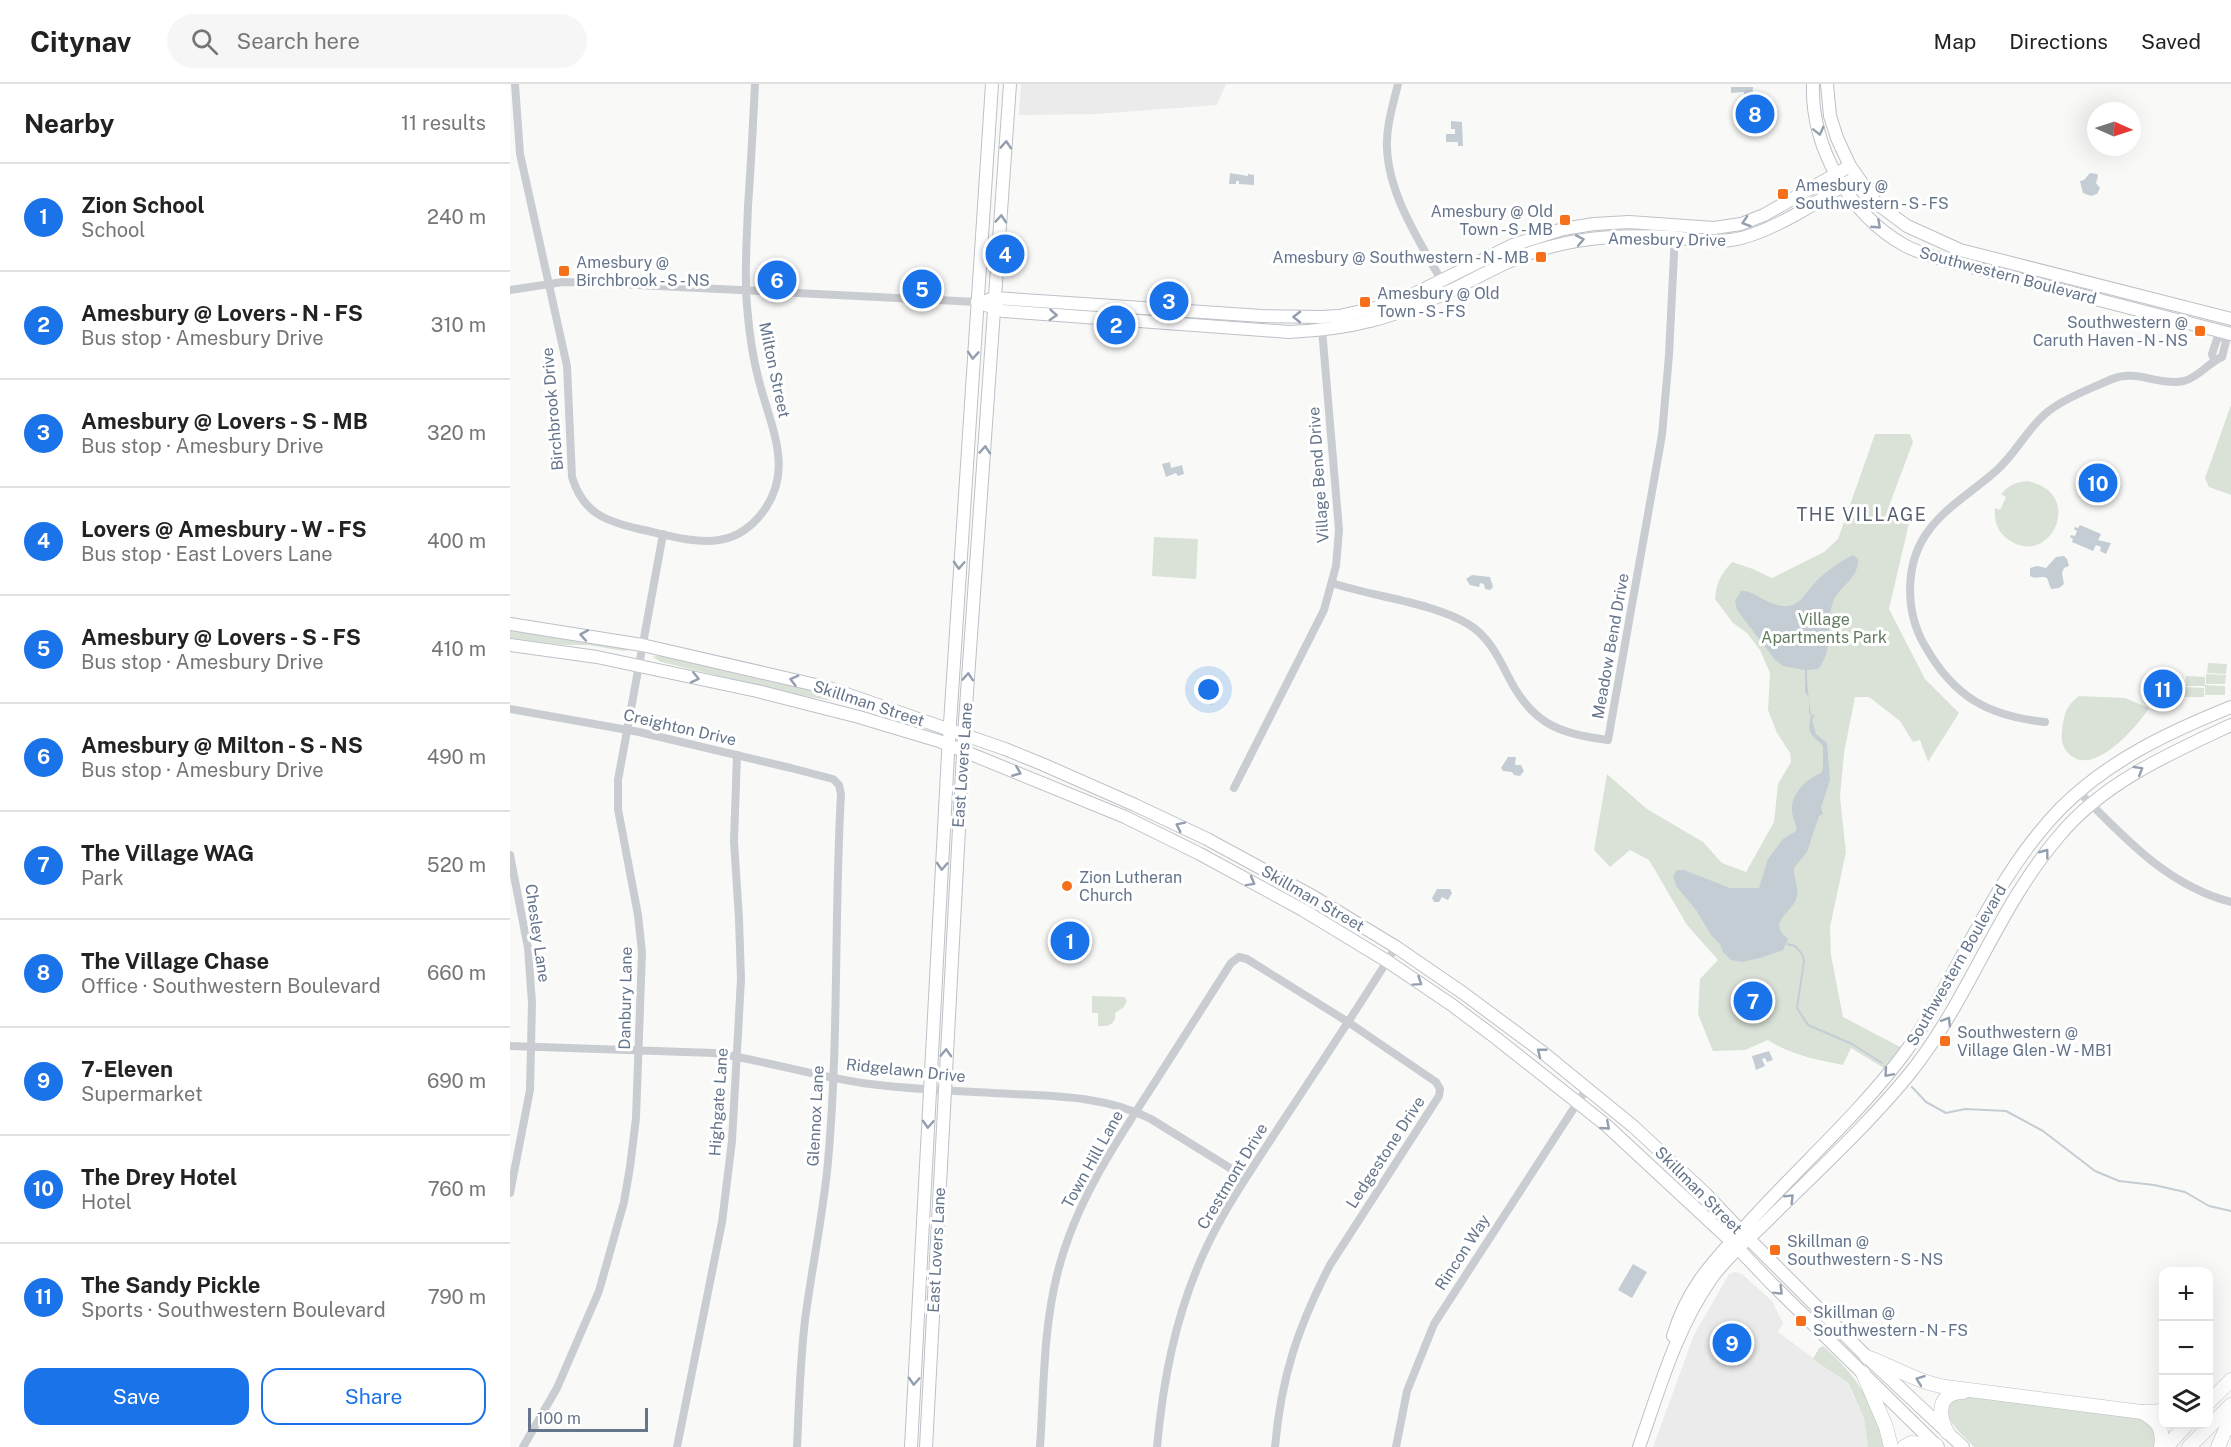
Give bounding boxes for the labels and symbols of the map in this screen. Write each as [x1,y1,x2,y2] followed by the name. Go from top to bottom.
[1736,92,1774,136] pin: 8
[2087,102,2141,156] north arrow
[1812,125,1824,136] one-way arrow
[999,140,1012,149] one-way arrow
[1795,176,1949,213] place label: Amesbury @ Southwestern - S - FS
[1776,187,1790,201] marker: Amesbury @ Southwestern - S - FS
[1430,202,1553,239] place label: Amesbury @ Old Town - S - MB
[1558,213,1572,227] marker: Amesbury @ Old Town - S - MB
[994,215,1007,224] one-way arrow
[1741,215,1752,227] one-way arrow
[1871,218,1881,229] one-way arrow
[1608,229,1726,250] street label: Amesbury Drive
[986,232,1024,276] pin: 4
[1575,234,1585,247] one-way arrow
[1917,243,2099,308] street label: Southwestern Boulevard
[1272,248,1529,267] place label: Amesbury @ Southwestern - N - MB
[1534,250,1548,264] marker: Amesbury @ Southwestern - N - MB
[576,253,710,290] place label: Amesbury @ Birchbrook - S - NS
[758,258,796,302] pin: 6
[557,264,571,278] marker: Amesbury @ Birchbrook - S - NS
[902,266,942,312] pin: 5
[1150,278,1188,324] pin: 3
[1377,284,1500,321] place label: Amesbury @ Old Town - S - FS
[1358,295,1372,309] marker: Amesbury @ Old Town - S - FS
[1096,302,1136,348] pin: 2
[1048,308,1057,321] one-way arrow
[1293,311,1302,323] one-way arrow
[2033,313,2188,350] place label: Southwestern @ Caruth Haven - N - NS
[755,320,794,420] street label: Milton Street
[2193,324,2207,338] marker: Southwestern @ Caruth Haven - N - NS
[538,347,567,471] street label: Birchbrook Drive
[967,351,980,360] one-way arrow
[1304,406,1333,544] street label: Village Bend Drive
[978,445,991,454] one-way arrow
[2078,460,2118,506] pin: 10
[1797,504,1927,525] district label: THE VILLAGE
[953,561,966,570] one-way arrow
[1588,572,1633,720] street label: Meadow Bend Drive
[1761,610,1887,647] park label: Village Apartments Park
[579,629,589,642] one-way arrow
[2144,666,2182,712] pin: 11
[690,670,700,683] one-way arrow
[961,672,974,681] one-way arrow
[789,675,800,687] one-way arrow
[1194,675,1223,704] your location
[811,677,927,730] street label: Skillman Street
[949,702,976,828] street label: East Lovers Lane
[622,705,738,750] street label: Creighton Drive
[1011,765,1022,777] one-way arrow
[2133,766,2143,778] one-way arrow
[1176,822,1187,834] one-way arrow
[2038,848,2049,859] one-way arrow
[1258,861,1368,936] street label: Skillman Street
[935,862,948,871] one-way arrow
[1079,868,1182,905] place label: Zion Lutheran Church
[1245,875,1255,886] one-way arrow
[1060,879,1074,893] marker: Zion Lutheran Church
[1902,881,2010,1049] street label: Southwestern Boulevard
[521,883,554,984] street label: Chesley Lane
[1050,918,1090,964] pin: 1
[615,946,636,1050] street label: Danbury Lane
[1411,975,1422,986] one-way arrow
[1734,978,1772,1024] pin: 7
[1939,1017,1951,1027] one-way arrow
[1957,1023,2112,1060] place label: Southwestern @ Village Glen - W - MB1
[1938,1034,1952,1048] marker: Southwestern @ Village Glen - W - MB1
[705,1047,732,1157] street label: Highgate Lane
[1537,1048,1548,1059] one-way arrow
[940,1049,953,1058] one-way arrow
[845,1055,967,1086] street label: Ridgelawn Drive
[803,1065,828,1167] street label: Glennox Lane
[1885,1067,1896,1078] one-way arrow
[1342,1093,1429,1212] street label: Ledgestone Drive
[1058,1107,1127,1211] street label: Town Hill Lane
[921,1119,934,1128] one-way arrow
[1600,1119,1610,1130] one-way arrow
[1193,1120,1272,1233] street label: Crestmont Drive
[1651,1143,1746,1238] street label: Skillman Street
[924,1187,949,1313] street label: East Lovers Lane
[1783,1194,1794,1205] one-way arrow
[1431,1211,1494,1294] street label: Rincon Way
[1787,1232,1943,1269] place label: Skillman @ Southwestern - S - NS
[1768,1243,1782,1257] marker: Skillman @ Southwestern - S - NS
[1772,1283,1783,1294] one-way arrow
[1813,1303,1968,1340] place label: Skillman @ Southwestern - N - FS
[1794,1314,1808,1328] marker: Skillman @ Southwestern - N - FS
[1712,1320,1752,1366] pin: 9
[1915,1375,1925,1388] one-way arrow
[907,1377,920,1386] one-way arrow
[528,1405,648,1432] scale bar

